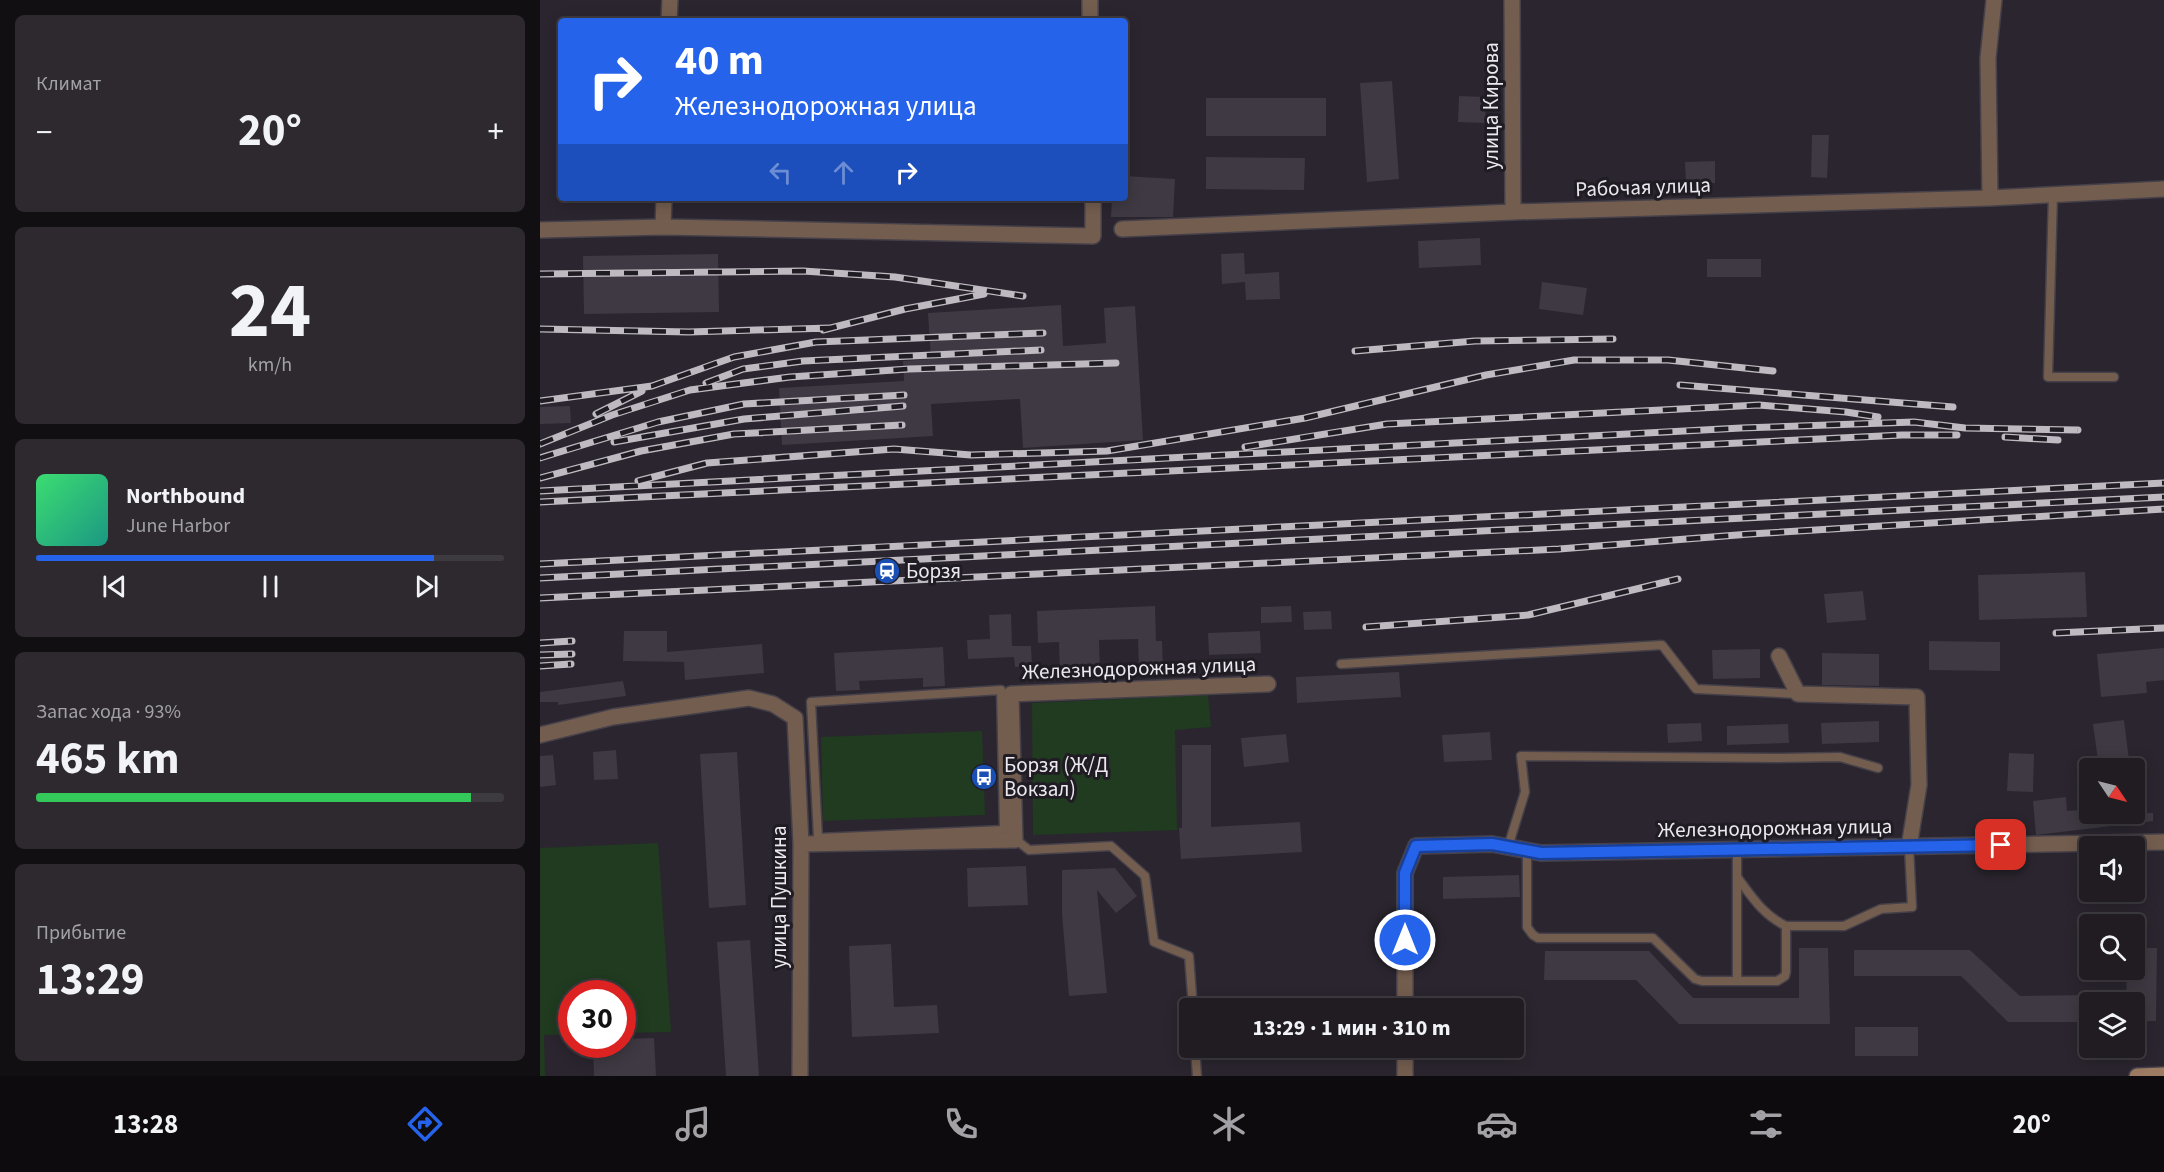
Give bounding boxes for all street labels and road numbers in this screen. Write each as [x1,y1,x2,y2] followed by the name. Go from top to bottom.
[1476,42,1506,170] street label: улица Кирова
[1575,170,1711,204] street label: Рабочая улица
[1021,649,1257,687] street label: Железнодорожная улица
[1657,811,1893,845] street label: Железнодорожная улица
[764,826,794,968] street label: улица Пушкина

